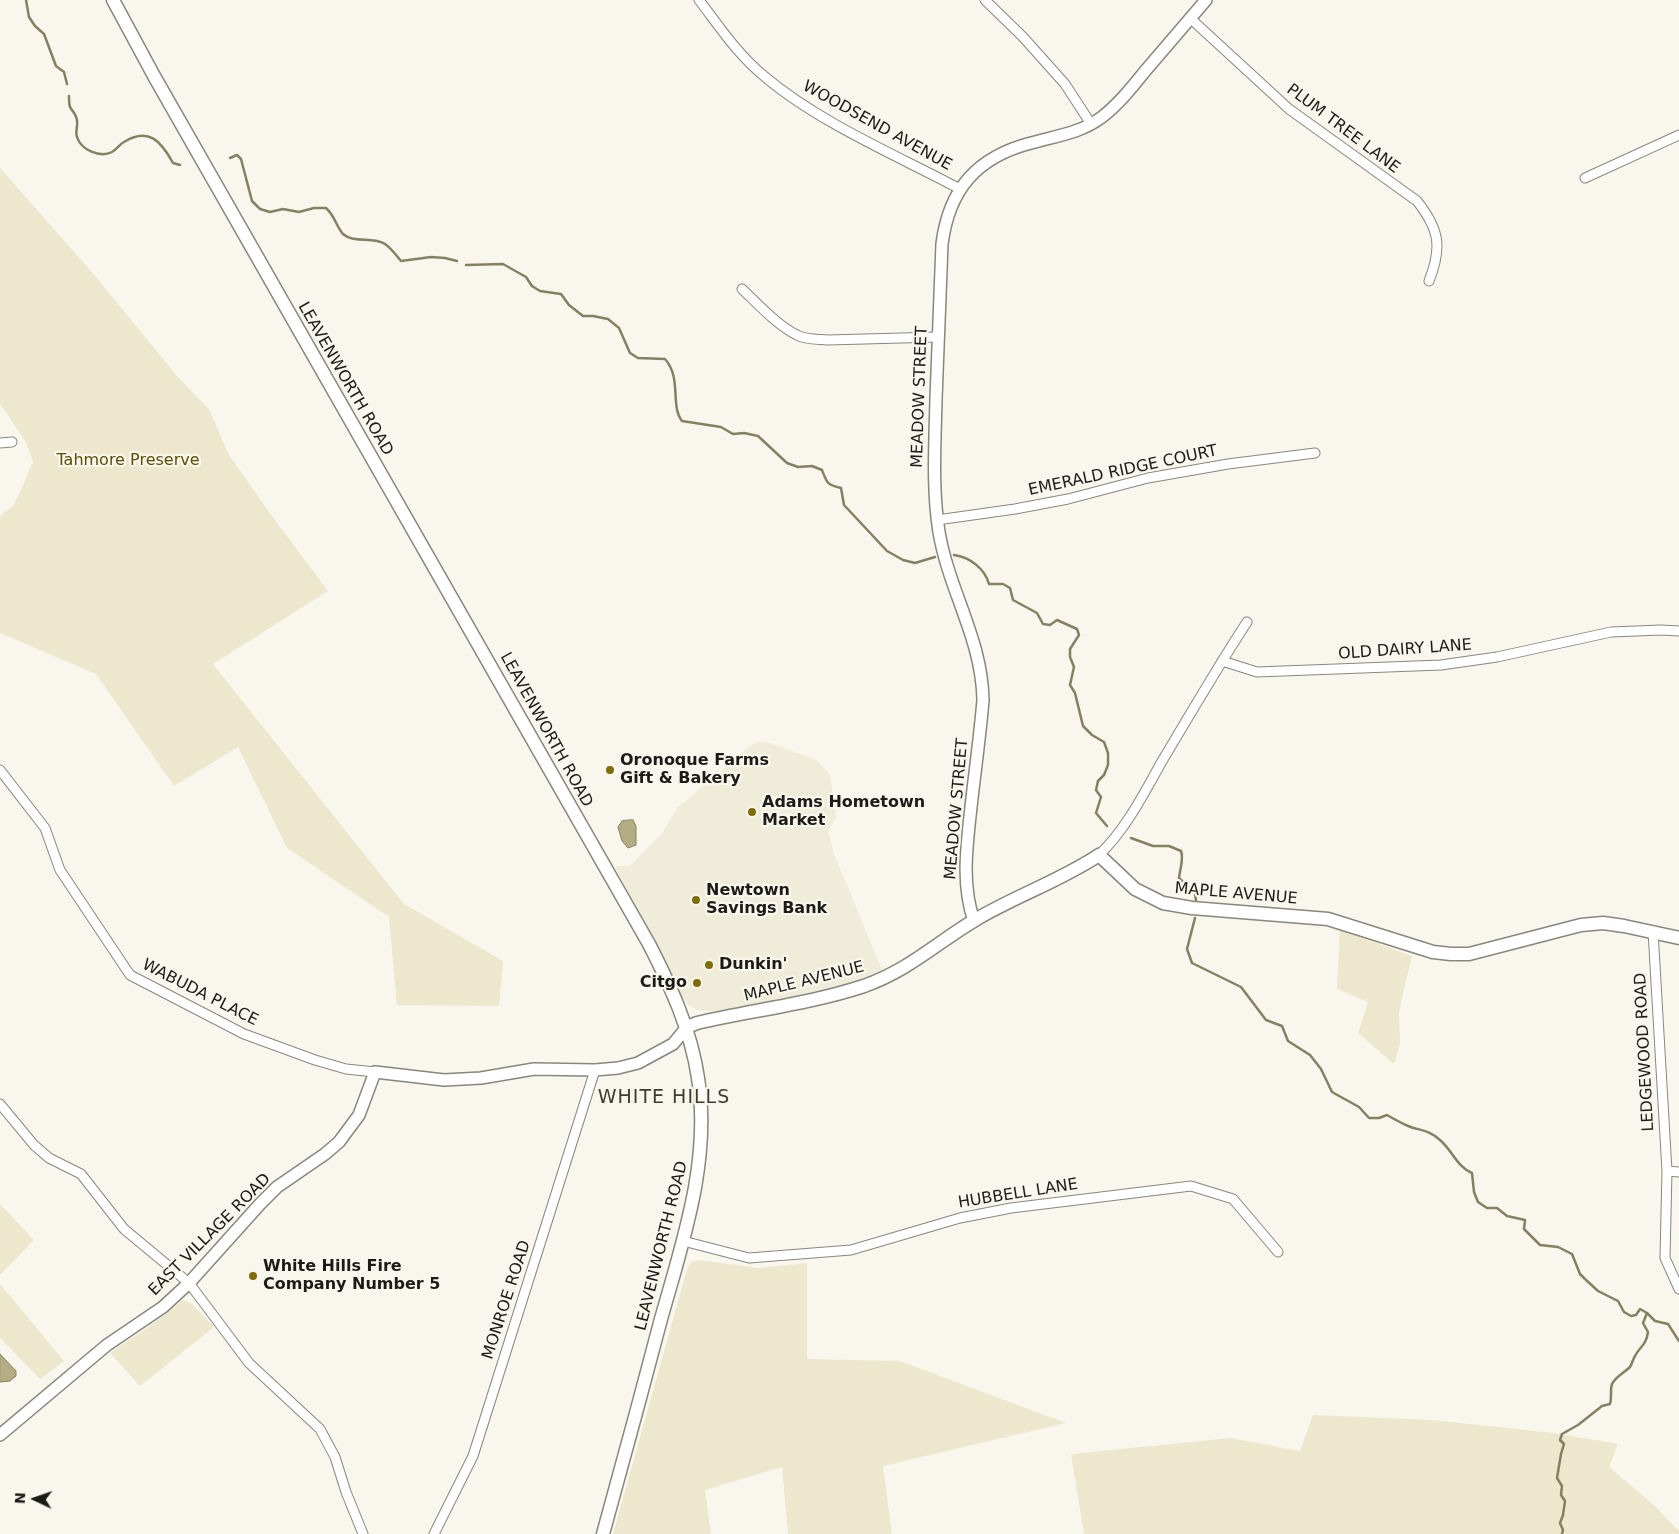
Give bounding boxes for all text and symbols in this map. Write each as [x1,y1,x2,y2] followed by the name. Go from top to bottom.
[799,77,955,175] street label: WOODSEND AVENUE
[1283,80,1403,178] street label: PLUM TREE LANE
[293,299,397,459] street label: LEAVENWORTH ROAD
[908,326,932,468] street label: MEADOW STREET
[1027,442,1219,500] street label: EMERALD RIDGE COURT
[56,451,200,471] park label: Tahmore Preserve
[1338,636,1472,664] street label: OLD DAIRY LANE
[495,649,597,811] street label: LEAVENWORTH ROAD
[941,738,973,880] street label: MEADOW STREET
[620,751,769,789] place label: Oronoque Farms Gift & Bakery
[604,764,616,776] marker: Oronoque Farms Gift & Bakery
[762,793,925,831] place label: Adams Hometown Market
[746,806,758,818] marker: Adams Hometown Market
[1174,879,1298,909] street label: MAPLE AVENUE
[706,881,827,919] place label: Newtown Savings Bank
[690,894,702,906] marker: Newtown Savings Bank
[139,955,261,1031] street label: WABUDA PLACE
[719,955,787,975] place label: Dunkin'
[742,958,866,1006] street label: MAPLE AVENUE
[703,959,715,971] marker: Dunkin'
[1631,972,1659,1132] street label: LEDGEWOOD ROAD
[640,973,687,993] place label: Citgo
[691,977,703,989] marker: Citgo
[596,1087,732,1109] district label: WHITE HILLS
[632,1159,692,1333] street label: LEAVENWORTH ROAD
[145,1170,275,1300] street label: EAST VILLAGE ROAD
[957,1175,1079,1213] street label: HUBBELL LANE
[479,1238,535,1362] street label: MONROE ROAD
[263,1257,440,1295] place label: White Hills Fire Company Number 5
[247,1270,259,1282] marker: White Hills Fire Company Number 5
[10,1474,60,1524] north arrow
[12,1492,28,1504] text: N

